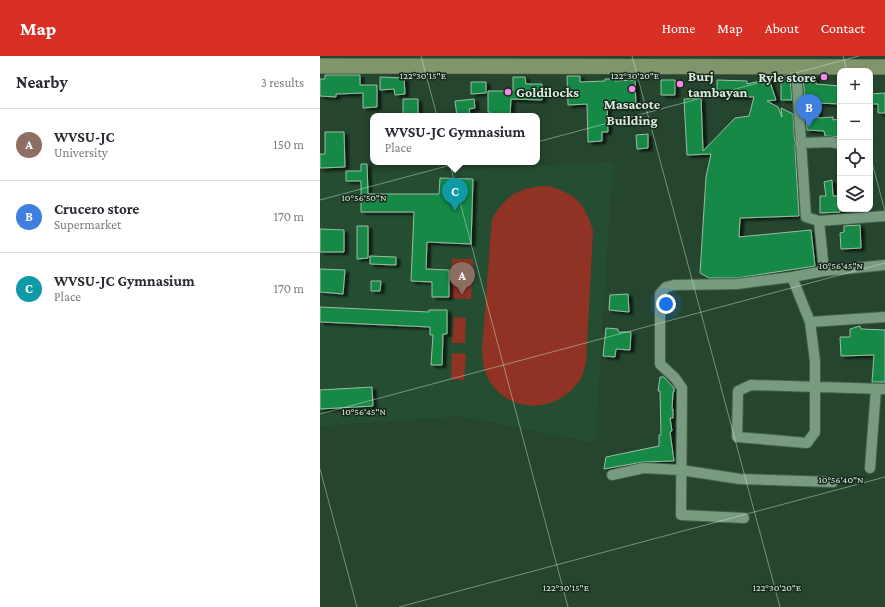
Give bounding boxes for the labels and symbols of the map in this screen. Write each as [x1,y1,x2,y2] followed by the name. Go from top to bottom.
[688,68,748,100] place label: Burj tambayan
[758,69,816,85] place label: Ryle store
[400,70,447,81] text: 122°30'15"E
[611,70,660,81] text: 122°30'20"E
[819,72,829,82] marker: Ryle store
[675,79,685,89] marker: Burj tambayan
[516,84,579,100] place label: Goldilocks
[627,84,637,94] marker: Masacote Building
[503,87,513,97] marker: Goldilocks
[796,94,822,127] pin: B
[604,96,661,128] place label: Masacote Building
[442,178,468,211] pin: C
[342,192,387,203] text: 10°56'50"N
[819,260,864,271] text: 10°56'45"N
[449,262,475,295] pin: A
[656,294,676,314] your location
[342,406,387,417] text: 10°56'45"N
[818,474,864,485] text: 10°56'40"N
[543,582,590,593] text: 122°30'15"E
[753,582,802,593] text: 122°30'20"E

